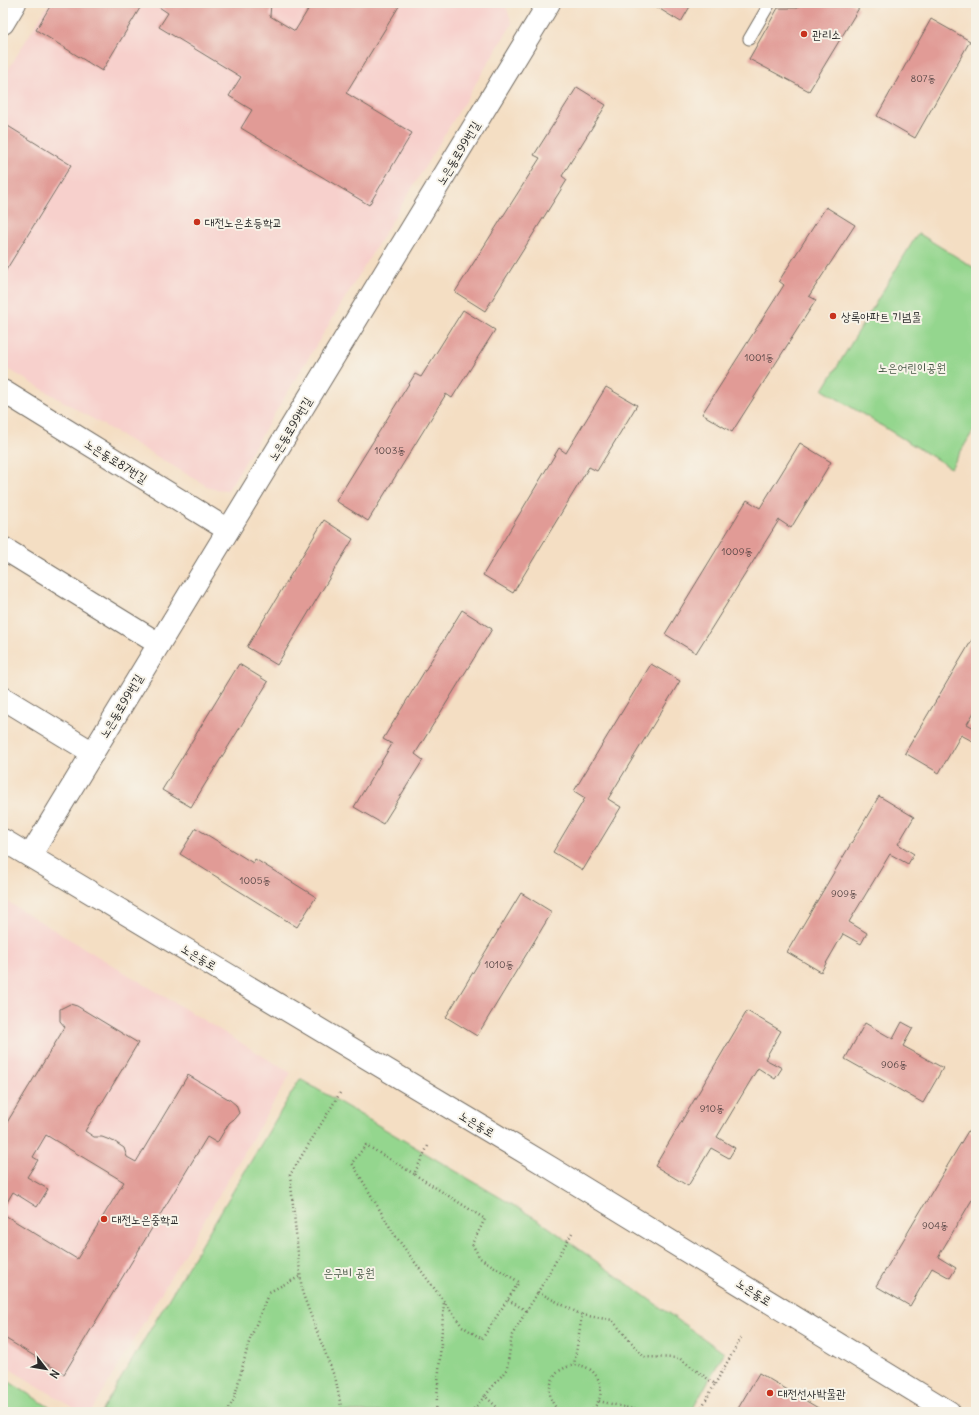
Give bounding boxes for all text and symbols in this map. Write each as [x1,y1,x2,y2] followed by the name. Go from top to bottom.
[812,27,841,42] place label: 관리소
[799,29,809,39] marker: 관리소
[910,72,936,85] house number: 807동
[433,118,483,188] street label: 노은동로99번길
[205,215,282,230] place label: 대전노은초등학교
[192,217,202,227] marker: 대전노은초등학교
[841,309,921,324] place label: 상록아파트 기념물
[828,311,838,321] marker: 상록아파트 기념물
[744,351,774,364] house number: 1001동
[878,360,946,375] park label: 노은어린이공원
[265,394,315,464] street label: 노은동로99번길
[82,436,150,486] street label: 노은동로87번길
[375,444,405,457] house number: 1003동
[722,545,752,558] house number: 1009동
[96,671,146,741] street label: 노은동로99번길
[240,874,270,887] house number: 1005동
[831,887,857,900] house number: 909동
[179,941,219,973] street label: 노은동로
[484,958,514,971] house number: 1010동
[881,1058,907,1071] house number: 906동
[700,1102,724,1115] house number: 910동
[457,1108,497,1140] street label: 노은동로
[112,1212,180,1227] place label: 대전노은중학교
[99,1214,109,1224] marker: 대전노은중학교
[922,1219,948,1232] house number: 904동
[323,1265,375,1280] park label: 은구비 공원
[734,1275,774,1309] street label: 노은동로
[26,1349,66,1389] north arrow
[47,1367,63,1381] text: N
[778,1386,846,1401] place label: 대전선사박물관
[765,1388,775,1398] marker: 대전선사박물관

